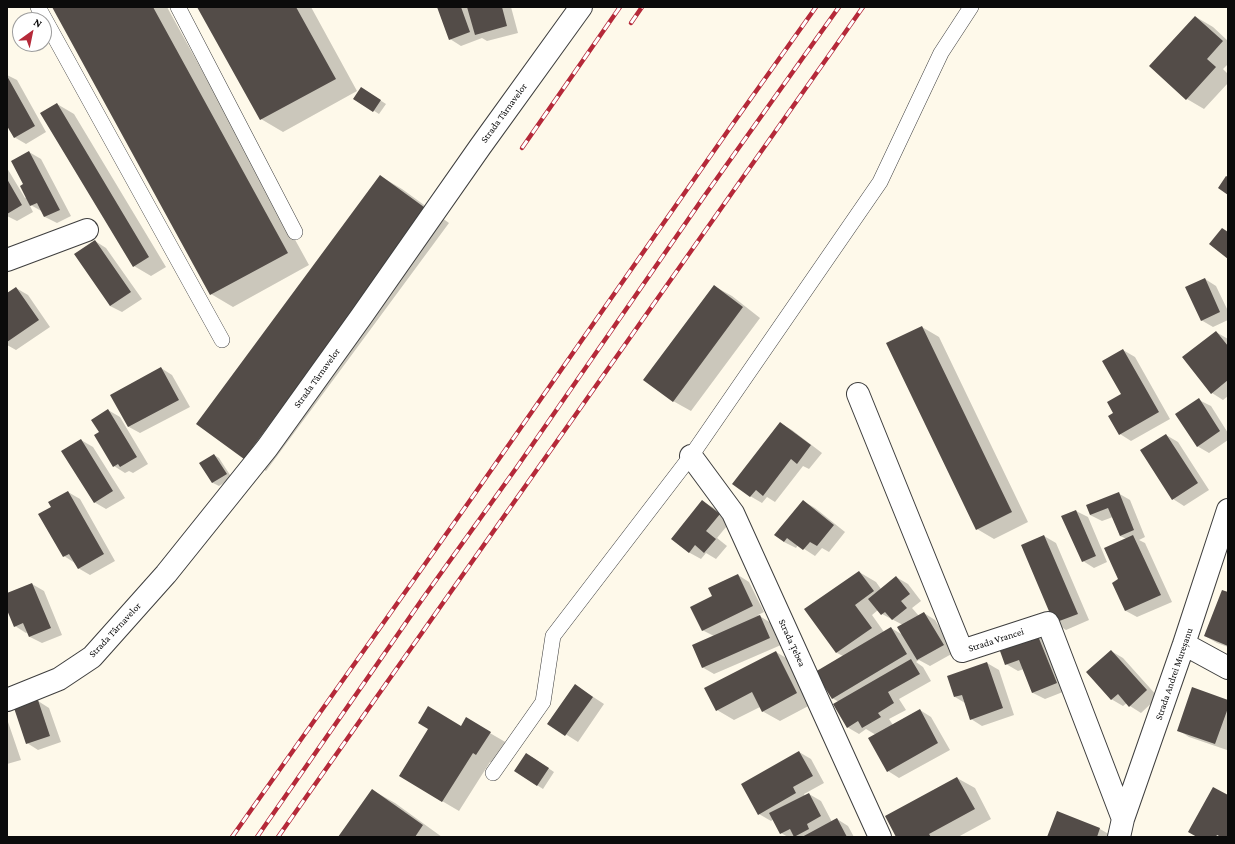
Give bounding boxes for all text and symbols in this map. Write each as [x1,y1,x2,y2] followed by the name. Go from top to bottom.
[12,12,52,52] north arrow
[32,16,44,30] text: N
[478,81,530,145] street label: Strada Târnavelor
[291,346,343,410] street label: Strada Târnavelor
[86,600,144,660] street label: Strada Târnavelor
[776,617,808,669] street label: Strada Țebea
[967,625,1025,655] street label: Strada Vrancei
[1153,626,1195,722] street label: Strada Andrei Mureșanu

